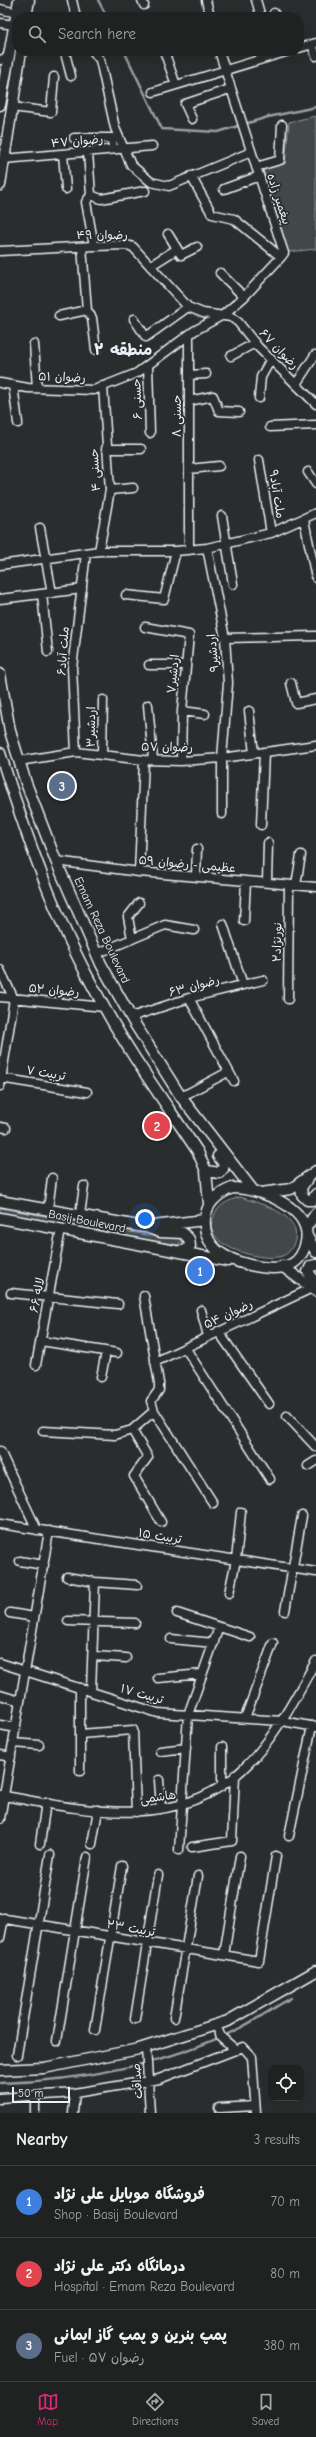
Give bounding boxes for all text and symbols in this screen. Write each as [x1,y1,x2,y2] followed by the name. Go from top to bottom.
[12,12,304,56] search box
[26,23,48,45] icon: search
[58,25,136,43] text: Search here
[50,132,104,150] street label: رضوان ۴۷
[263,172,294,227] street label: پیغمبر زاده
[76,228,128,242] street label: رضوان ۴۹
[256,326,302,372] street label: رضوان ۶۷
[94,341,152,359] district label: منطقه ۲
[38,369,86,385] street label: رضوان ۵۱
[129,378,146,420] street label: حسنی ۶
[170,395,185,437] street label: حسنی ۸
[87,448,104,492] street label: حسنی ۴
[265,469,288,520] street label: ملت آباد۹
[54,626,73,676] street label: ملت آباد۶
[204,633,222,673] street label: اردشیر۹
[164,654,182,694] street label: اردشیر۷
[84,706,98,748] street label: اردشیر۳
[141,740,193,754] street label: رضوان ۵۷
[49,771,75,801] pin: 3
[138,853,236,876] street label: عظیمی - رضوان ۵۹
[71,875,133,985] street label: Emam Reza Boulevard
[270,922,284,962] street label: نورنژاد۲
[167,973,221,999] street label: رضوان ۶۳
[28,981,80,999] street label: رضوان ۵۲
[25,1063,67,1084] street label: تربیت ۷
[144,1111,170,1141] pin: 2
[47,1207,127,1235] street label: Basij Boulevard
[135,1209,155,1229] your location
[187,1256,213,1286] pin: 1
[27,1276,47,1314] street label: لاله ۶۶
[201,1297,255,1331] street label: رضوان ۵۴
[137,1526,183,1547] street label: تربیت ۱۵
[119,1681,166,1708] street label: تربیت ۱۷
[139,1788,177,1807] street label: هاشمی
[105,1917,157,1940] street label: تربیت ۲۳
[129,2063,145,2099] street label: صداقت
[268,2065,304,2101] map controls
[268,2065,304,2101] button: locate
[12,2085,70,2104] scale bar
[18,2087,43,2100] text: 50 m
[16,2130,67,2149] text: Nearby
[254,2132,300,2147] text: 3 results
[54,2185,205,2203] text: فروشگاه موبایل علی نژاد
[26,2194,32,2209] text: 1
[271,2194,300,2209] text: 70 m
[54,2207,178,2222] text: Shop · Basij Boulevard
[54,2257,185,2275] text: درمانگاه دکتر علی نژاد
[26,2266,32,2281] text: 2
[270,2266,300,2281] text: 80 m
[54,2279,235,2294] text: Hospital · Emam Reza Boulevard
[54,2326,227,2344] text: پمپ بنرین و پمپ گاز ایمانی
[26,2338,32,2353] text: 3
[264,2338,300,2353] text: 380 m
[54,2350,144,2365] text: Fuel · رضوان ۵۷
[37,2391,59,2428] tab: Map
[132,2391,179,2428] tab: Directions
[252,2391,279,2428] tab: Saved

